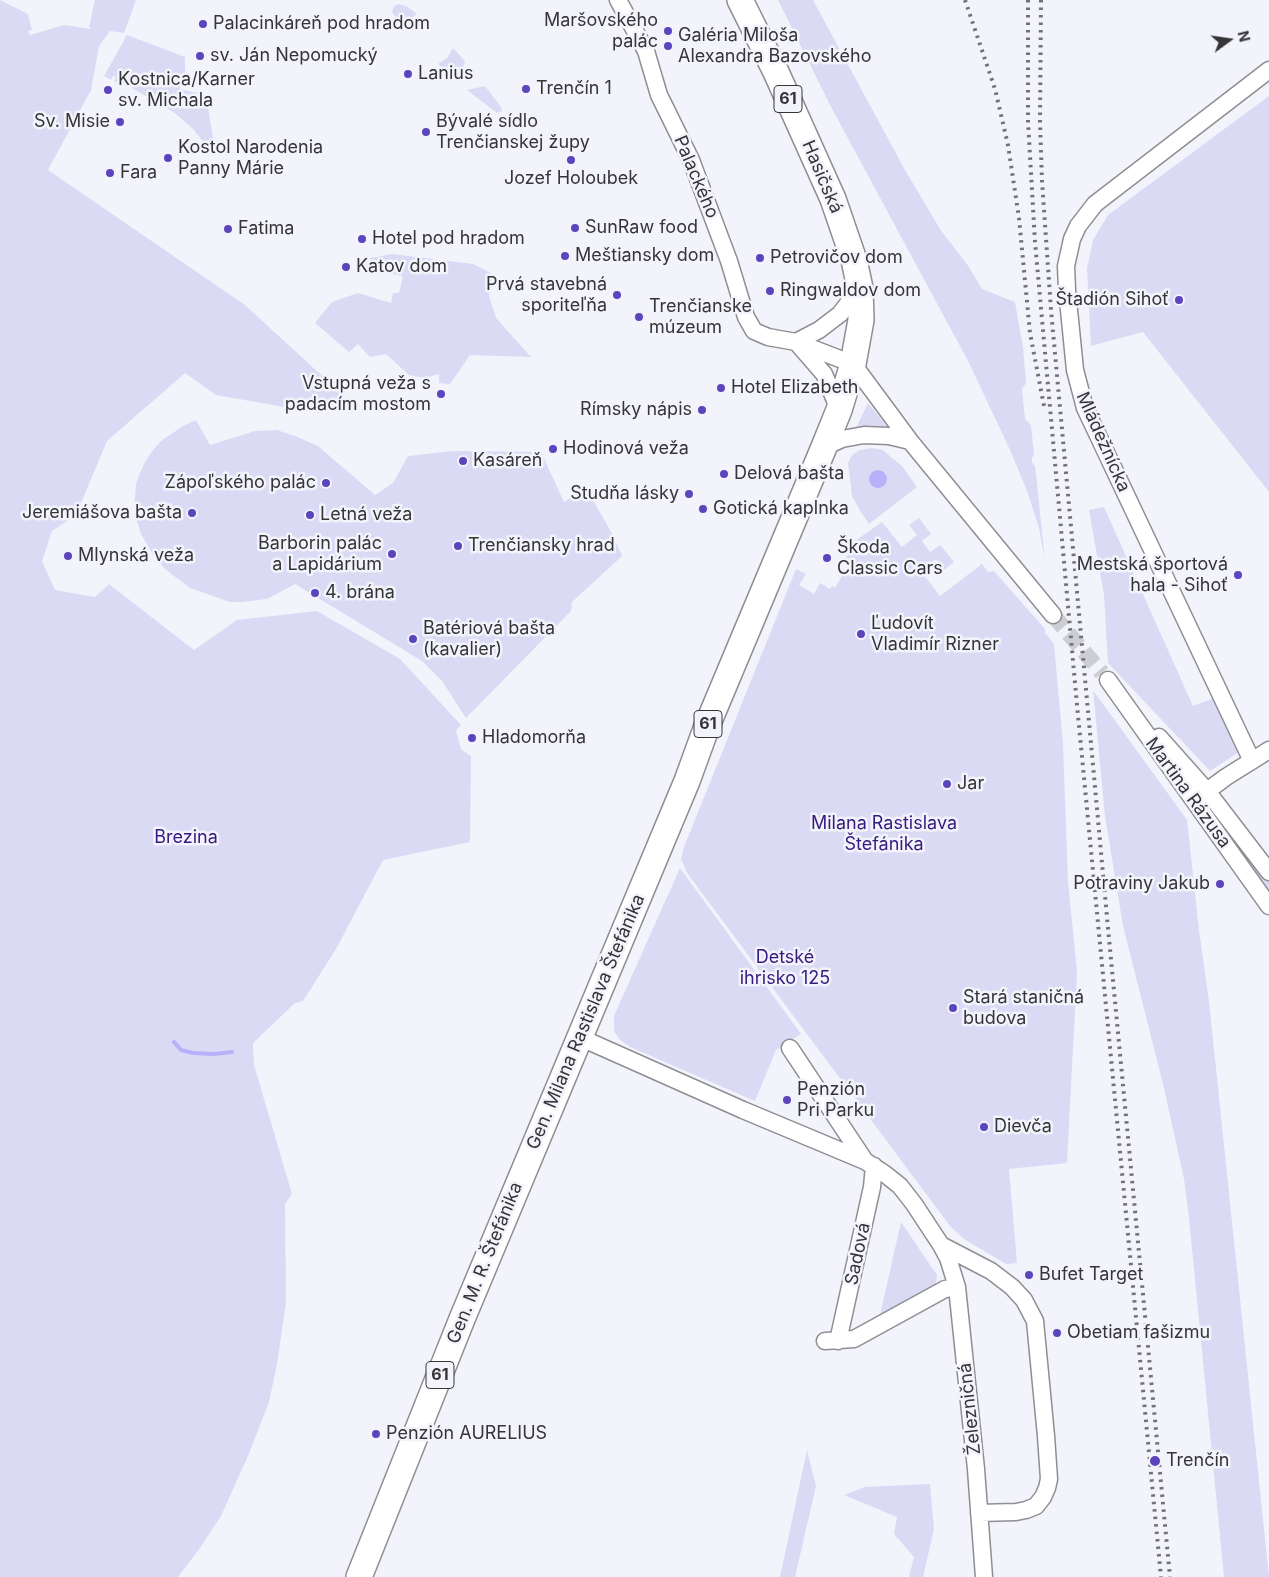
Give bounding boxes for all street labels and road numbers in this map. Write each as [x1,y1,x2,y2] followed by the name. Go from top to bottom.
[774,86,802,112] road number: 61
[669,132,723,222] street label: Palackého
[797,137,847,217] street label: Hasičská
[1071,389,1135,495] street label: Mládežnícka
[694,711,722,738] road number: 61
[1141,734,1235,852] street label: Martina Rázusa
[522,891,650,1153] street label: Gen. Milana Rastislava Štefánika
[443,1179,527,1347] street label: Gen. M. R. Štefánika
[841,1221,875,1287] street label: Sadová
[426,1362,454,1388] road number: 61
[954,1362,986,1456] street label: Železničná

